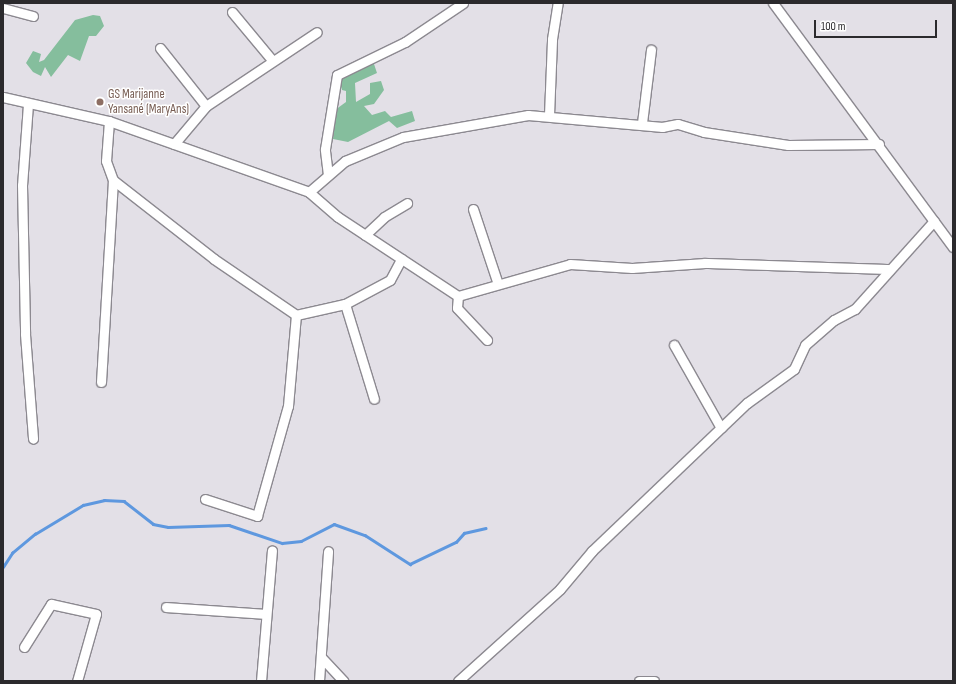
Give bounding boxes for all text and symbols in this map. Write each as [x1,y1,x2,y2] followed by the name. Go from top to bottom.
[816,12,939,38] scale bar
[821,19,846,34] text: 100 m
[108,87,189,118] place label: GS Marijanne Yansané (MaryAns)
[95,97,105,107] marker: GS Marijanne Yansané (MaryAns)

